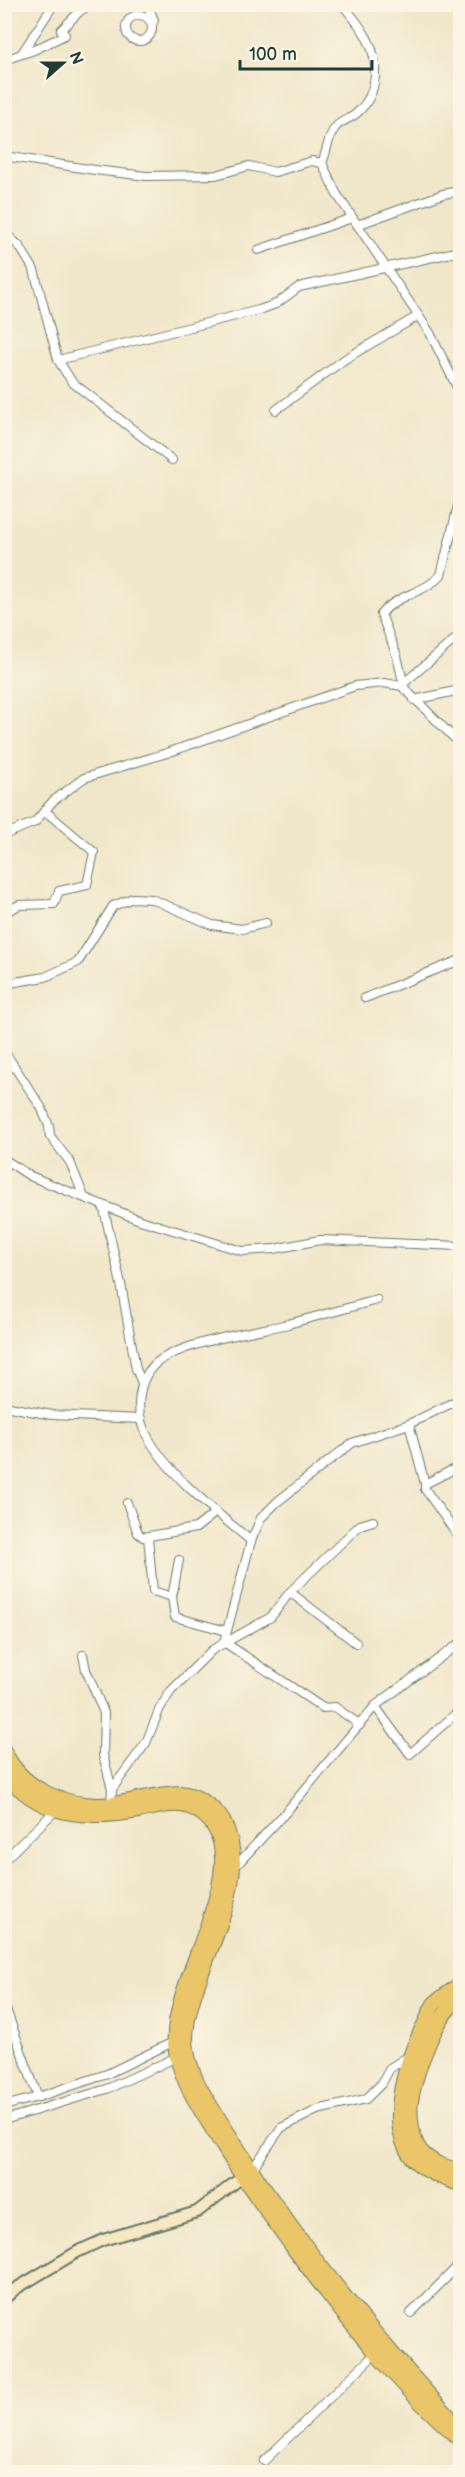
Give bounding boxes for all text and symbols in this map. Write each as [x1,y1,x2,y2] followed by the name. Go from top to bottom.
[33,33,93,93] north arrow
[240,33,372,71] scale bar
[249,44,297,65] text: 100 m
[65,49,87,67] text: N

